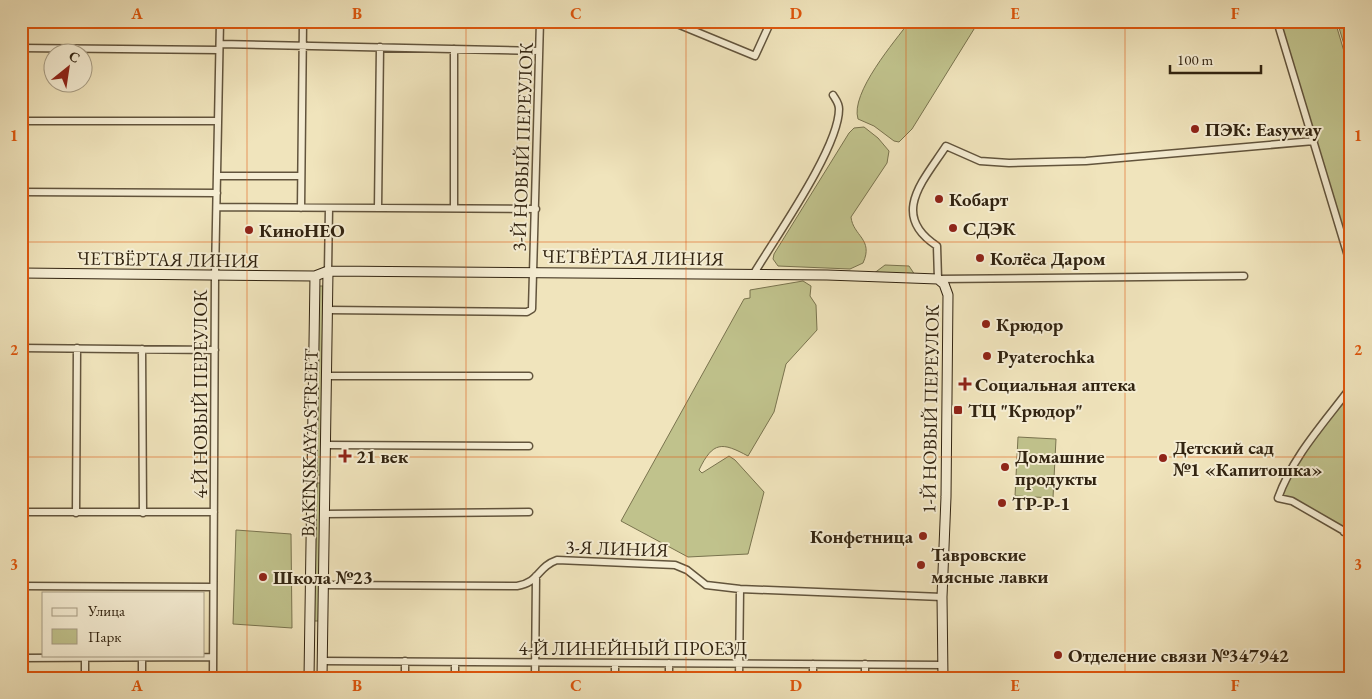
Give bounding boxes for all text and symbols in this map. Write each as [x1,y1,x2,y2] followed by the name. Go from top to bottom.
[130,3,143,24] text: A
[352,3,362,24] text: B
[570,3,582,24] text: C
[790,3,802,24] text: D
[1010,3,1020,24] text: E
[1231,3,1240,24] text: F
[42,42,92,92] north arrow
[506,42,539,252] street label: 3-Й НОВЫЙ ПЕРЕУЛОК
[1170,42,1261,74] scale bar
[66,46,83,67] text: С
[1177,50,1214,69] text: 100 m
[1205,117,1323,142] place label: ПЭК: Easyway
[1189,123,1201,135] marker: ПЭК: Easyway
[10,125,18,146] text: 1
[1354,125,1362,146] text: 1
[949,187,1009,212] place label: Кобарт
[933,193,945,205] marker: Кобарт
[963,216,1016,241] place label: СДЭК
[259,218,345,243] place label: КиноНЕО
[947,222,959,234] marker: СДЭК
[243,224,255,236] marker: КиноНЕО
[542,243,724,272] street label: ЧЕТВЁРТАЯ ЛИНИЯ
[77,245,259,274] street label: ЧЕТВЁРТАЯ ЛИНИЯ
[990,246,1106,271] place label: Колёса Даром
[974,252,986,264] marker: Колёса Даром
[188,289,213,499] street label: 4-Й НОВЫЙ ПЕРЕУЛОК
[916,304,945,514] street label: 1-Й НОВЫЙ ПЕРЕУЛОК
[996,312,1064,337] place label: Крюдор
[980,318,992,330] marker: Крюдор
[10,339,19,360] text: 2
[1354,339,1363,360] text: 2
[997,344,1095,369] place label: Pyaterochka
[295,348,324,537] street label: BAKINSKAYA STREET
[981,350,993,362] marker: Pyaterochka
[975,372,1137,397] place label: Социальная аптека
[959,378,971,390] marker: Социальная аптека
[968,398,1083,423] place label: ТЦ "Крюдор"
[952,404,964,416] marker: ТЦ "Крюдор"
[1173,435,1322,482] place label: Детский сад №1 «Капитошка»
[356,444,409,469] place label: 21 век
[1015,444,1105,491] place label: Домашние продукты
[338,449,352,463] marker: 21 век
[1157,452,1169,464] marker: Детский сад №1 «Капитошка»
[999,461,1011,473] marker: Домашние продукты
[1012,491,1070,516] place label: ТР-Р-1
[996,497,1008,509] marker: ТР-Р-1
[810,524,914,549] place label: Конфетница
[917,530,929,542] marker: Конфетница
[565,534,669,563] street label: 3-Я ЛИНИЯ
[931,542,1048,589] place label: Тавровские мясные лавки
[10,554,18,575] text: 3
[1354,554,1362,575] text: 3
[915,559,927,571] marker: Тавровские мясные лавки
[273,565,373,590] place label: Школа №23
[257,571,269,583] marker: Школа №23
[42,592,205,656] legend
[87,601,125,620] text: Улица
[88,627,121,646] text: Парк
[519,636,747,661] street label: 4-Й ЛИНЕЙНЫЙ ПРОЕЗД
[1068,643,1289,668] place label: Отделение связи №347942
[1052,649,1064,661] marker: Отделение связи №347942
[130,675,143,696] text: A
[352,675,362,696] text: B
[570,675,582,696] text: C
[790,675,802,696] text: D
[1010,675,1020,696] text: E
[1231,675,1240,696] text: F

